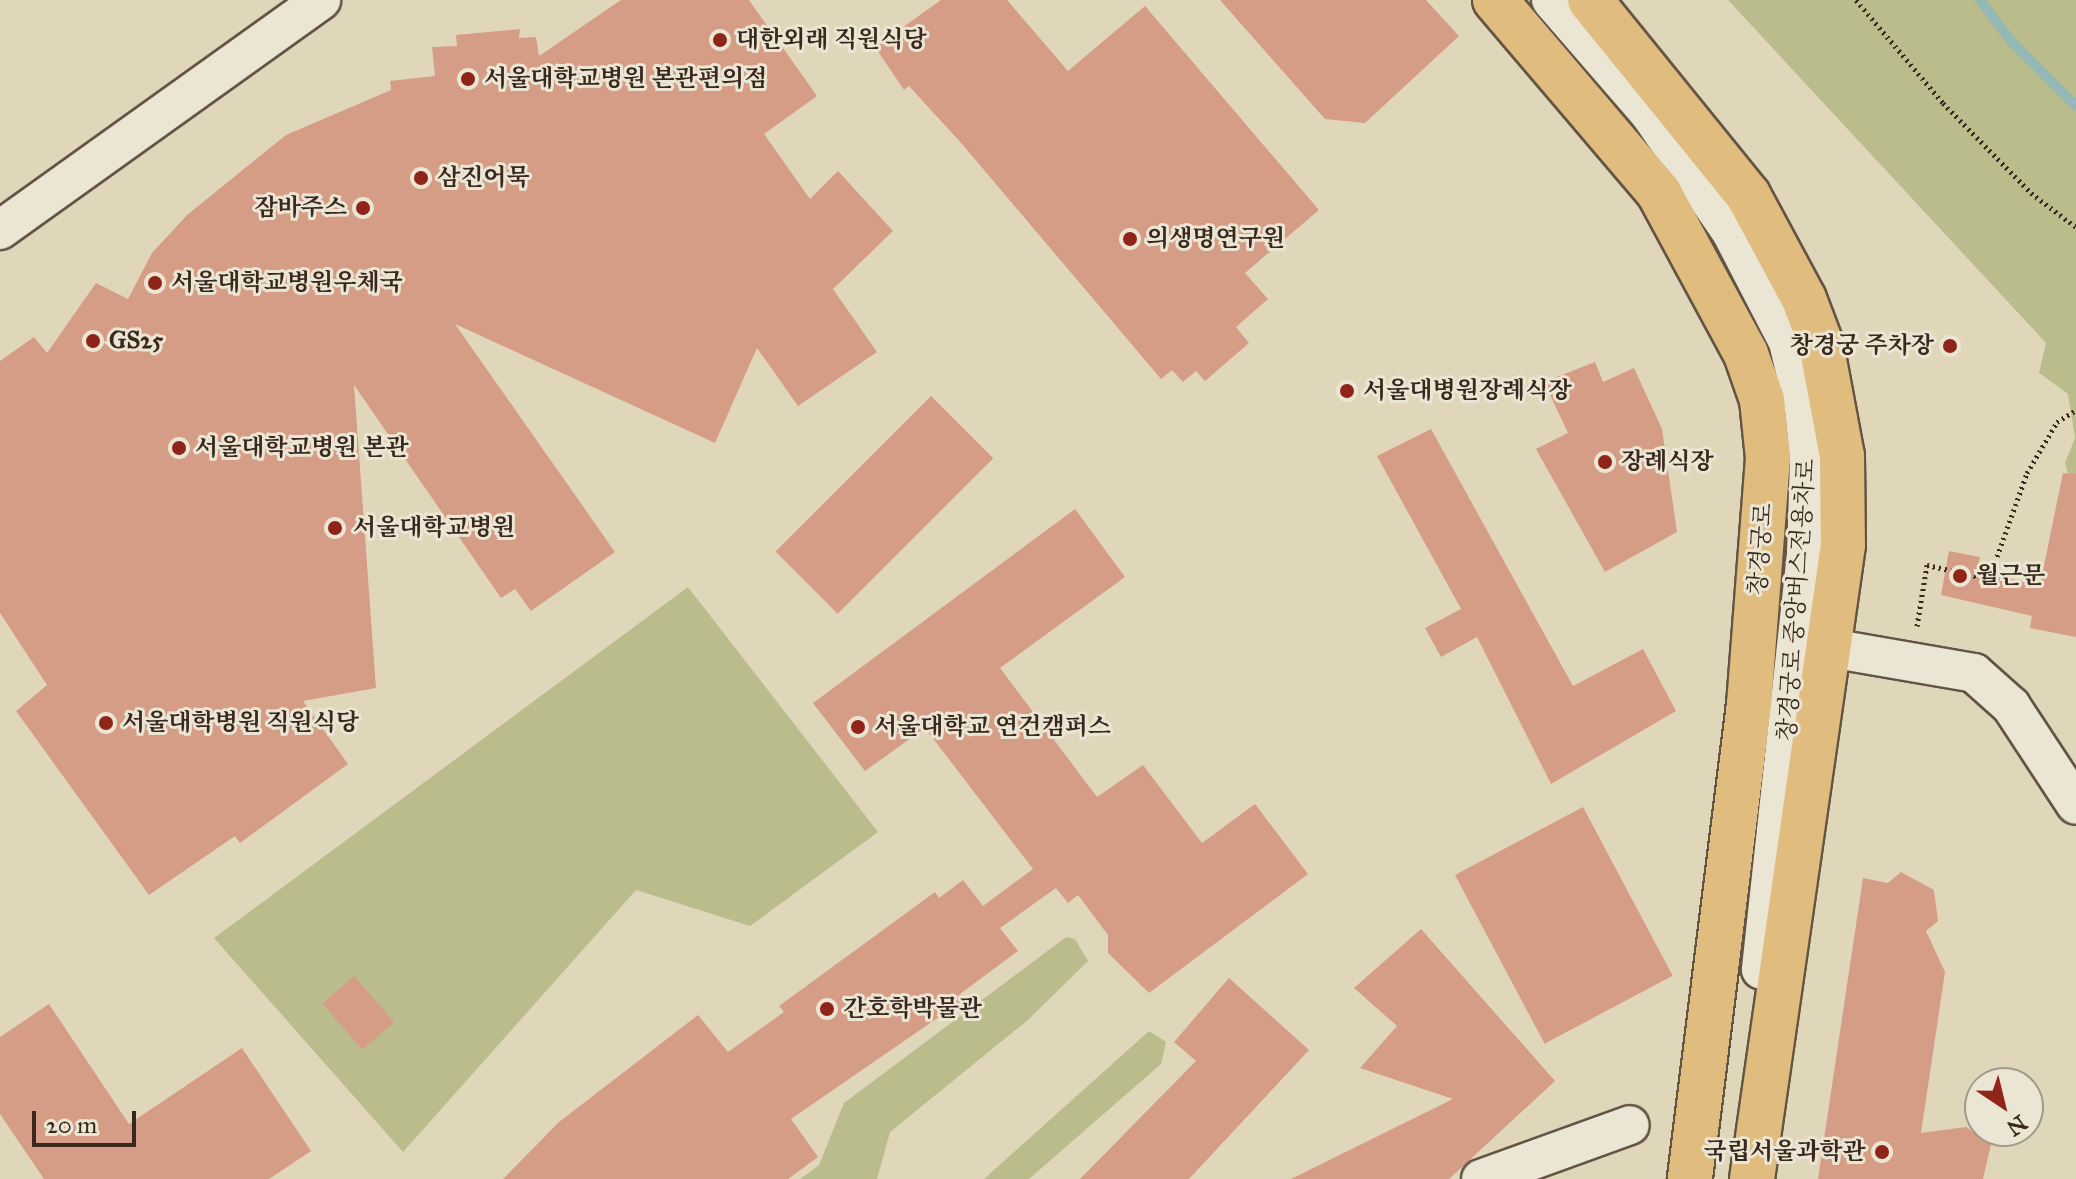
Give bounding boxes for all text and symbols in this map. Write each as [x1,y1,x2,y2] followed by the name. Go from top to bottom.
[736,26,927,54] place label: 대한외래 직원식당
[711,31,729,49] marker: 대한외래 직원식당
[484,65,767,93] place label: 서울대학교병원 본관편의점
[459,70,477,88] marker: 서울대학교병원 본관편의점
[437,164,530,192] place label: 삼진어묵
[412,169,430,187] marker: 삼진어묵
[254,194,347,222] place label: 잠바주스
[354,199,372,217] marker: 잠바주스
[1146,225,1285,253] place label: 의생명연구원
[1121,230,1139,248] marker: 의생명연구원
[171,269,403,297] place label: 서울대학교병원우체국
[146,274,164,292] marker: 서울대학교병원우체국
[109,327,163,355] place label: GS25
[84,332,102,350] marker: GS25
[1790,332,1934,360] place label: 창경궁 주차장
[1941,337,1959,355] marker: 창경궁 주차장
[1363,377,1572,405] place label: 서울대병원장례식장
[1338,382,1356,400] marker: 서울대병원장례식장
[195,434,409,462] place label: 서울대학교병원 본관
[170,439,188,457] marker: 서울대학교병원 본관
[1621,448,1714,476] place label: 장례식장
[1596,453,1614,471] marker: 장례식장
[1773,458,1821,742] street label: 창경궁로 중앙버스전용차로
[1743,502,1779,596] street label: 창경궁로
[353,514,515,542] place label: 서울대학교병원
[324,517,346,539] marker: 서울대학교병원
[1976,562,2046,590] place label: 월근문
[1951,567,1969,585] marker: 월근문
[122,709,359,737] place label: 서울대학병원 직원식당
[874,713,1111,741] place label: 서울대학교 연건캠퍼스
[97,714,115,732] marker: 서울대학병원 직원식당
[849,718,867,736] marker: 서울대학교 연건캠퍼스
[843,995,982,1023] place label: 간호학박물관
[818,1000,836,1018] marker: 간호학박물관
[1964,1067,2044,1147] north arrow
[36,1095,140,1145] scale bar
[2002,1109,2032,1142] text: N
[46,1110,97,1140] text: 20 m
[1704,1138,1866,1166] place label: 국립서울과학관
[1873,1143,1891,1161] marker: 국립서울과학관

